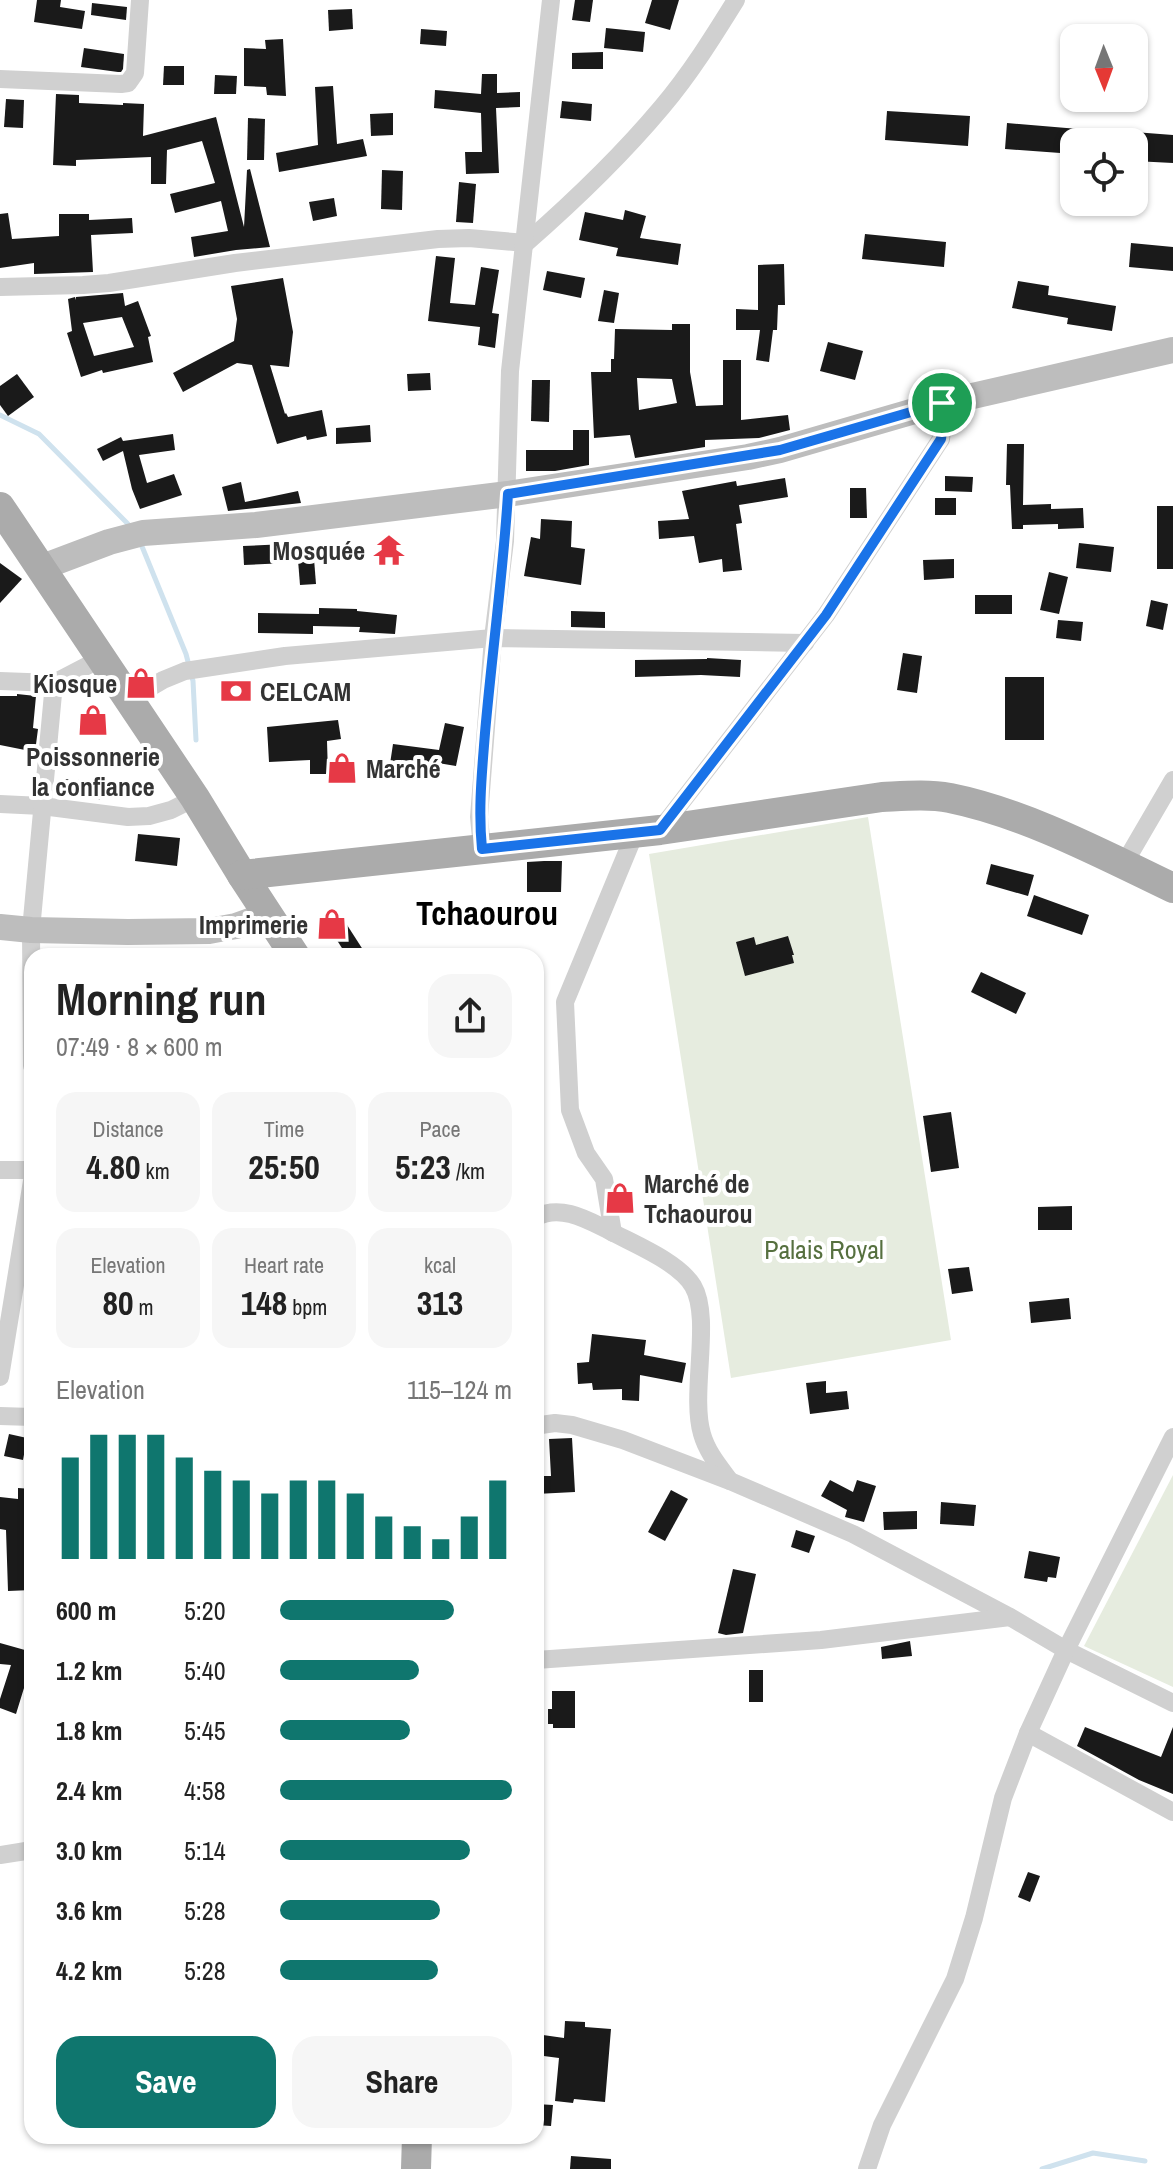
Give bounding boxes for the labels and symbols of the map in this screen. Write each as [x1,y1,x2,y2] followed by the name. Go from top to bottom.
[1060,24,1148,112] north arrow
[908,369,976,437] pin
[273,533,365,568] place label: Mosquée
[372,533,406,567] temple icon: Mosquée
[33,666,117,701] place label: Kiosque
[124,666,158,700] shop icon: Kiosque
[219,674,253,708] bank icon: CELCAM
[260,674,351,709] place label: CELCAM
[76,703,110,737] shop icon: Poissonnerie la confiance
[26,739,160,804] place label: Poissonnerie la confiance
[325,751,359,785] shop icon: Marché
[366,751,441,786] place label: Marché
[416,890,558,936] district label: Tchaourou
[199,907,308,942] place label: Imprimerie
[315,907,349,941] shop icon: Imprimerie
[644,1166,753,1231] place label: Marché de Tchaourou
[603,1181,637,1215] shop icon: Marché de Tchaourou
[764,1232,884,1267] park label: Palais Royal

